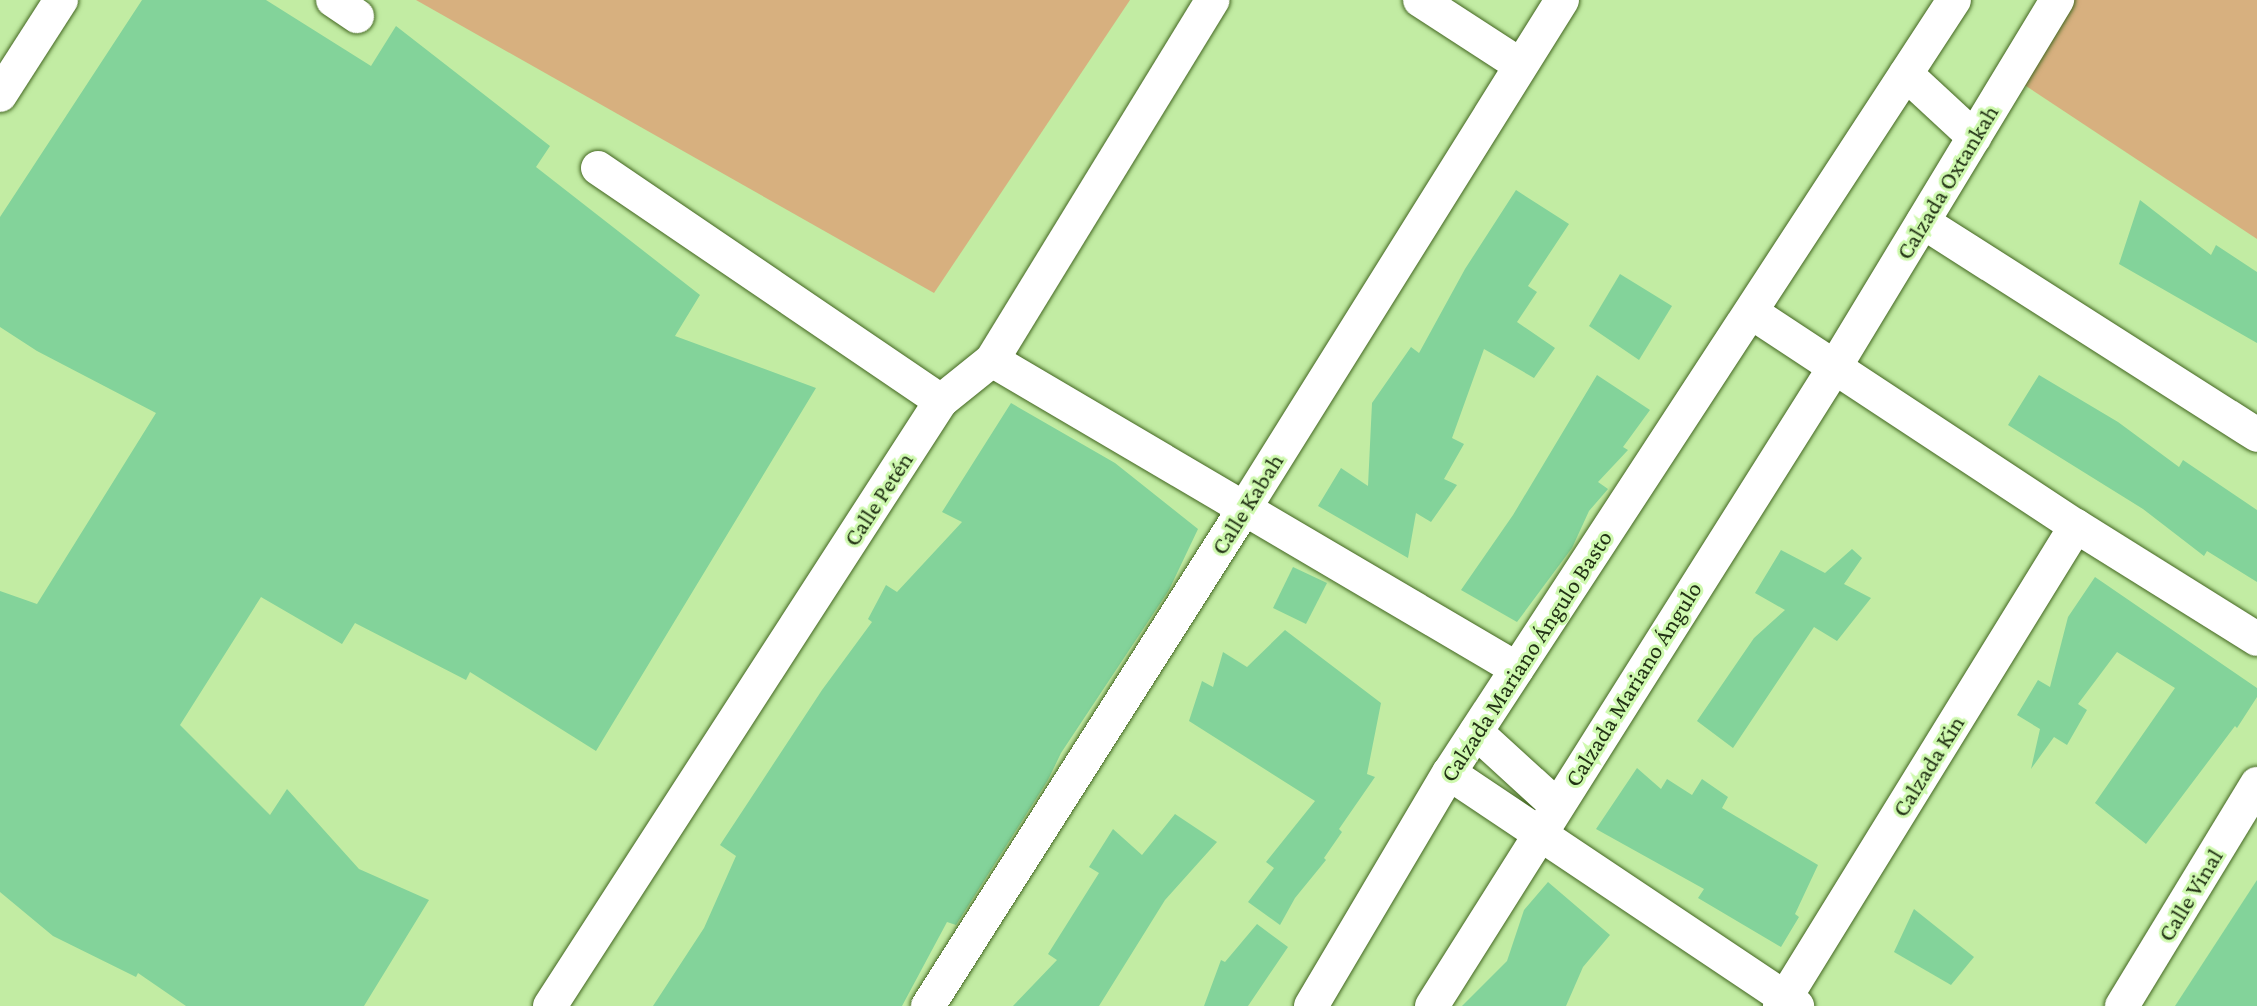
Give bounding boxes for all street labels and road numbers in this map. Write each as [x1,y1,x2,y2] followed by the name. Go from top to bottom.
[1890,99,2004,265] street label: Calzada Oxtankah
[837,447,919,551] street label: Calle Petén
[1205,448,1289,560] street label: Calle Kabah
[1434,525,1618,787] street label: Calzada Mariano Ángulo Basto
[1558,576,1708,792] street label: Calzada Mariano Ángulo
[1886,710,1970,822] street label: Calzada Kin
[2151,844,2229,946] street label: Calle Vinal

